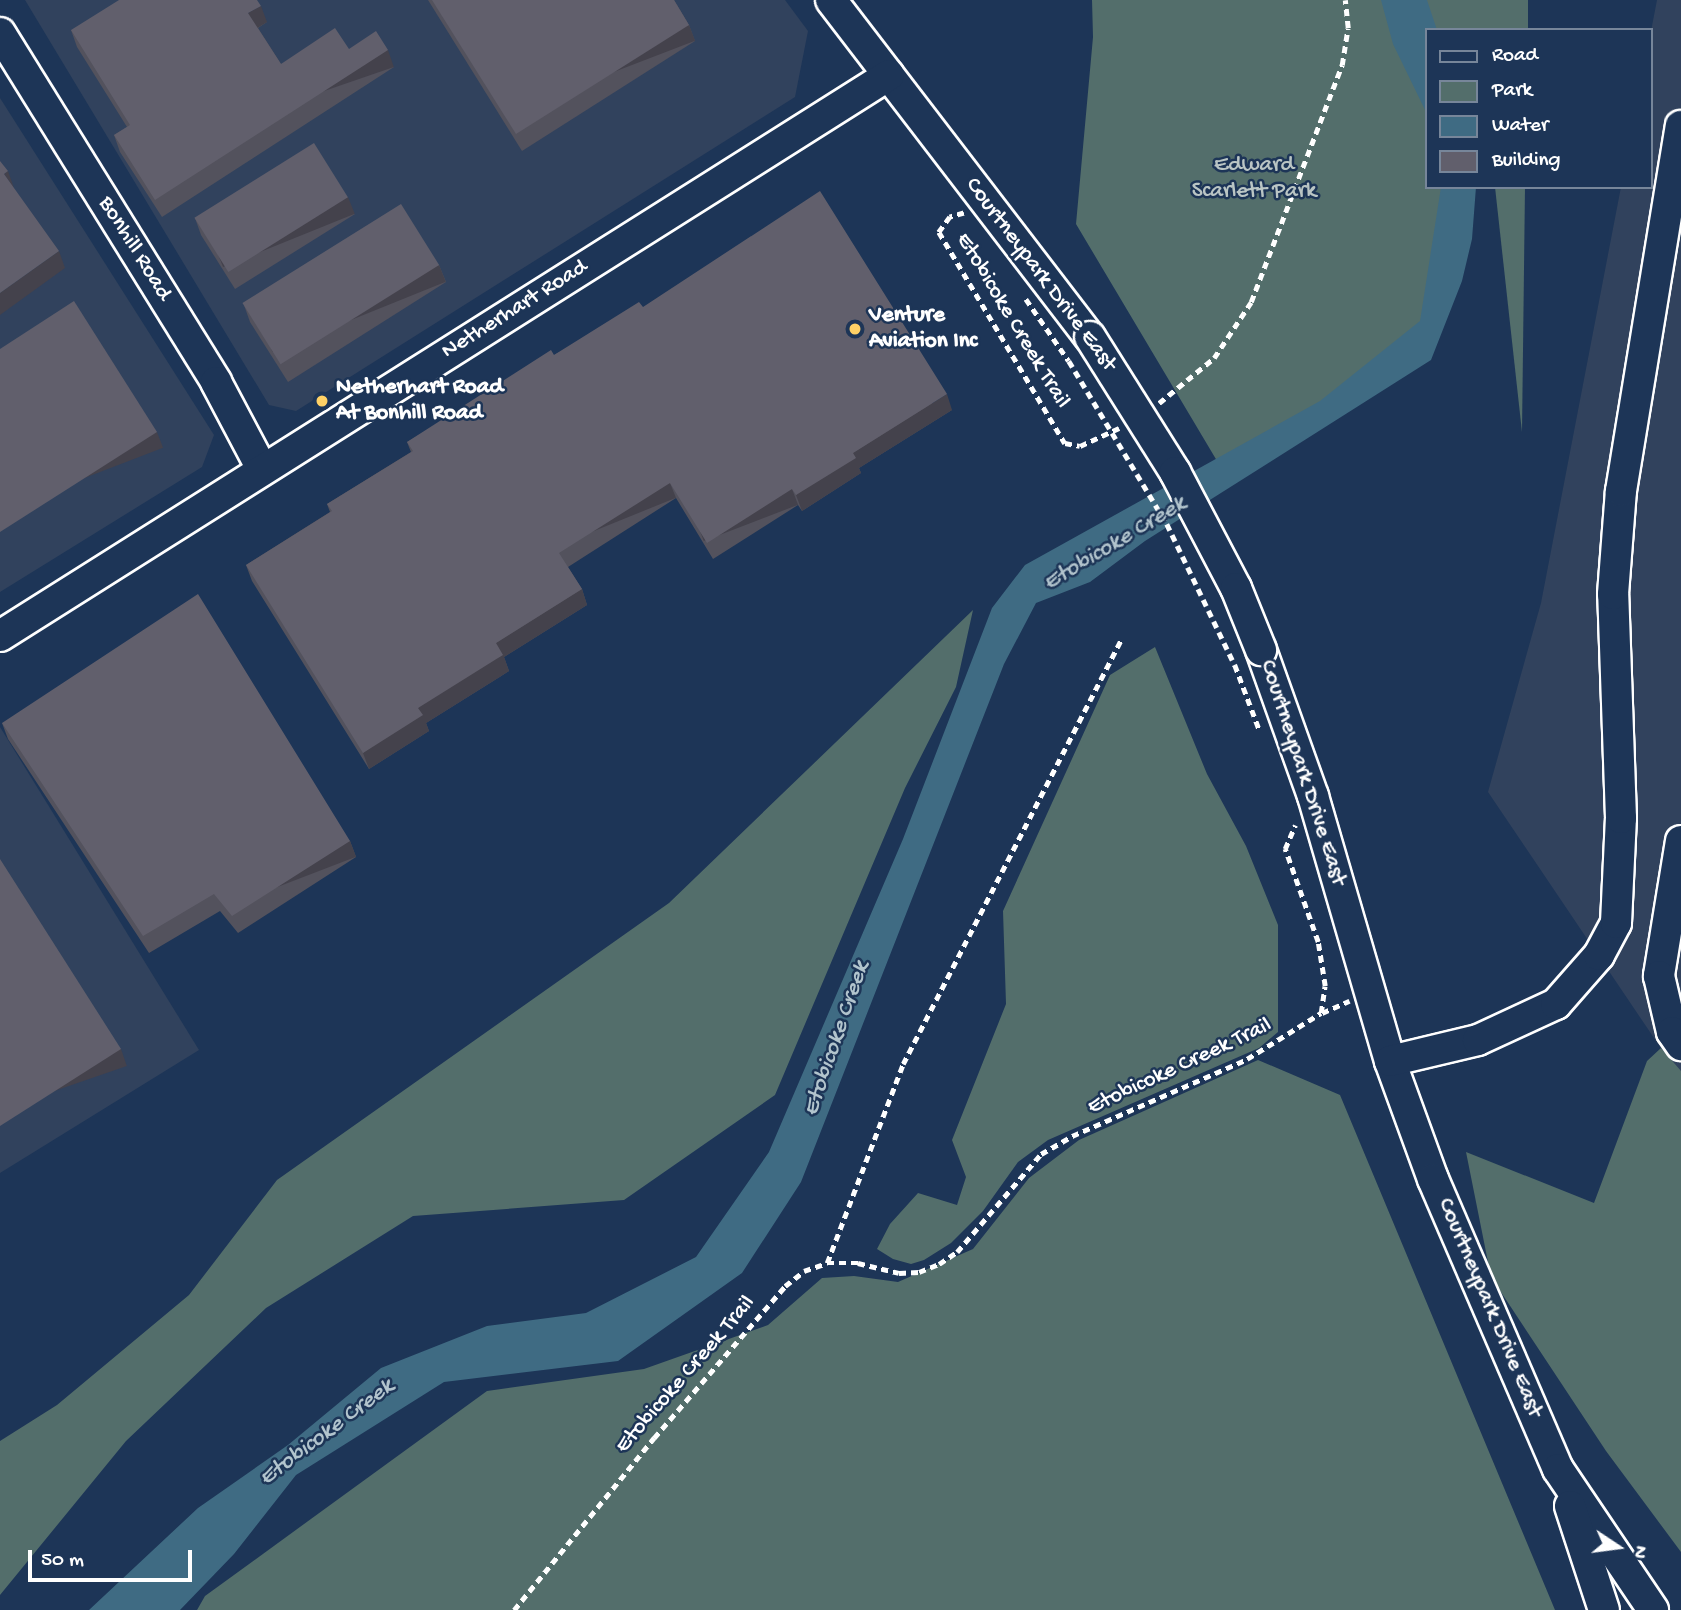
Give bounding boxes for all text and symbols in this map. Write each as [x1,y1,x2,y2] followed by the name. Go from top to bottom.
[1426,28,1653,189] legend
[1492,44,1538,69] text: Road
[1492,79,1532,104] text: Park
[1492,114,1548,139] text: Water
[1492,149,1561,174] text: Building
[1192,152,1316,206] park label: Edward Scarlett Park
[958,173,1122,377] street label: Courtneypark Drive East
[91,192,177,306] street label: Bonhill Road
[949,228,1075,414] street label: Etobicoke Creek Trail
[437,254,593,366] street label: Netherhart Road
[869,302,977,356] place label: Venture Aviation Inc
[847,321,863,337] marker: Venture Aviation Inc
[336,374,503,428] place label: Netherhart Road At Bonhill Road
[314,393,330,409] marker: Netherhart Road At Bonhill Road
[1038,490,1192,598] water label: Etobicoke Creek
[1253,657,1351,889] street label: Courtneypark Drive East
[797,958,877,1120] water label: Etobicoke Creek
[1084,1012,1276,1122] street label: Etobicoke Creek Trail
[1430,1194,1548,1422] street label: Courtneypark Drive East
[610,1290,762,1460] street label: Etobicoke Creek Trail
[254,1373,400,1493] water label: Etobicoke Creek
[1583,1512,1653,1582] north arrow
[32,1536,196,1580] scale bar
[1626,1543,1652,1560] text: N
[41,1549,84,1574] text: 50 m

